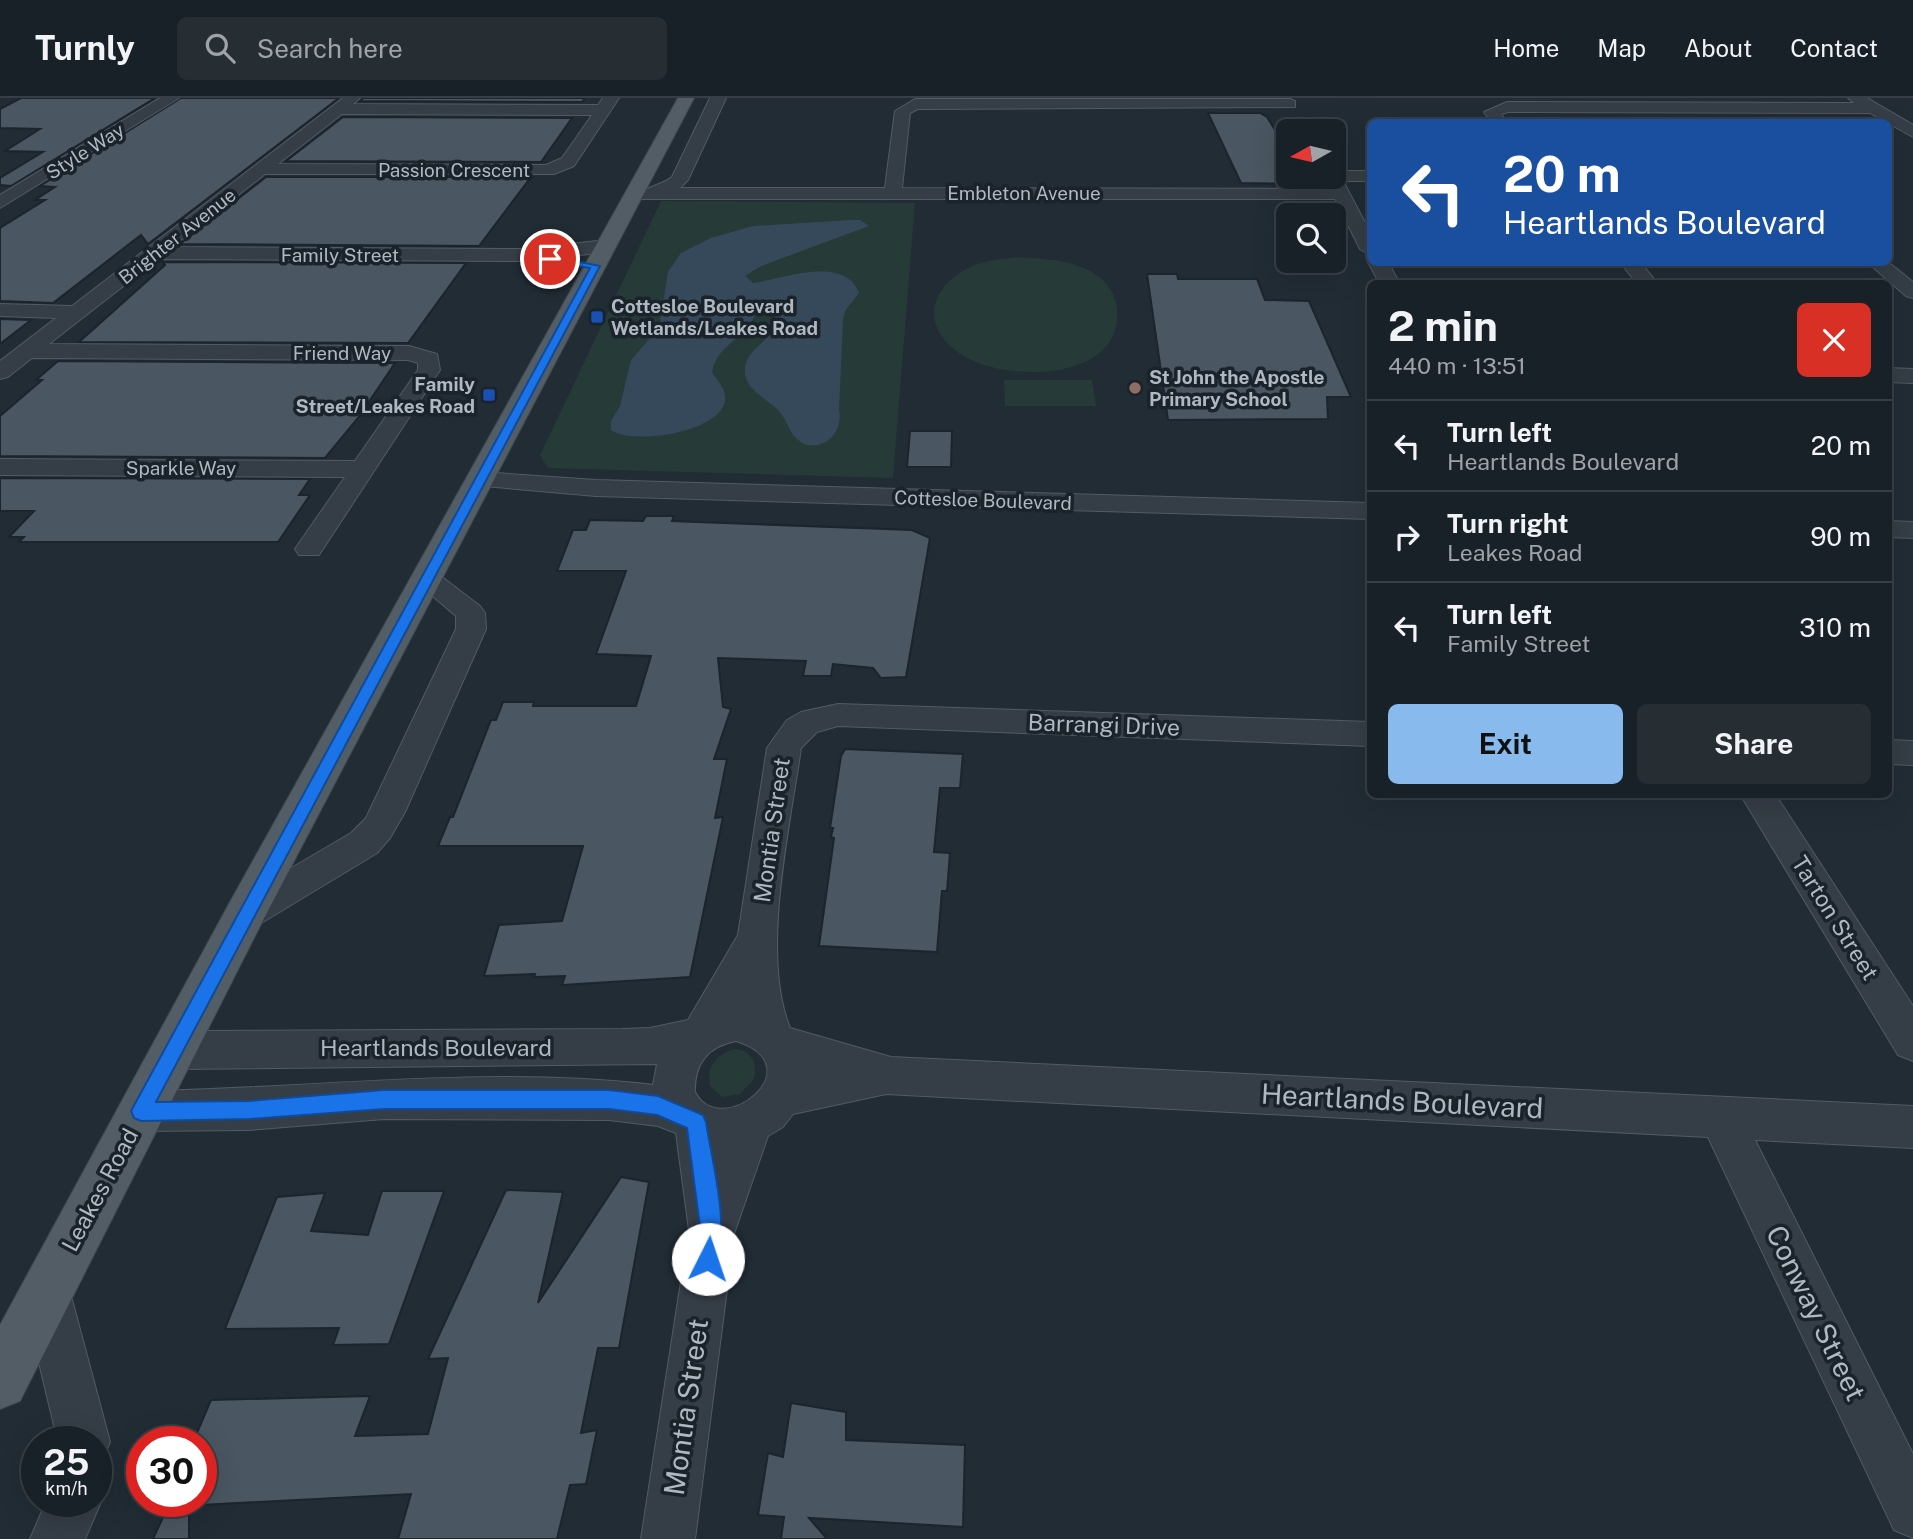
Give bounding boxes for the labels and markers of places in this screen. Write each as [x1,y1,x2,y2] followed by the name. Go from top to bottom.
[520,229,580,289] pin
[611,295,818,339] place label: Cottesloe Boulevard Wetlands/Leakes Road
[589,309,605,325] marker: Cottesloe Boulevard Wetlands/Leakes Road
[1149,366,1325,410] place label: St John the Apostle Primary School
[296,373,475,417] place label: Family Street/Leakes Road
[1127,380,1143,396] marker: St John the Apostle Primary School
[481,387,497,403] marker: Family Street/Leakes Road

